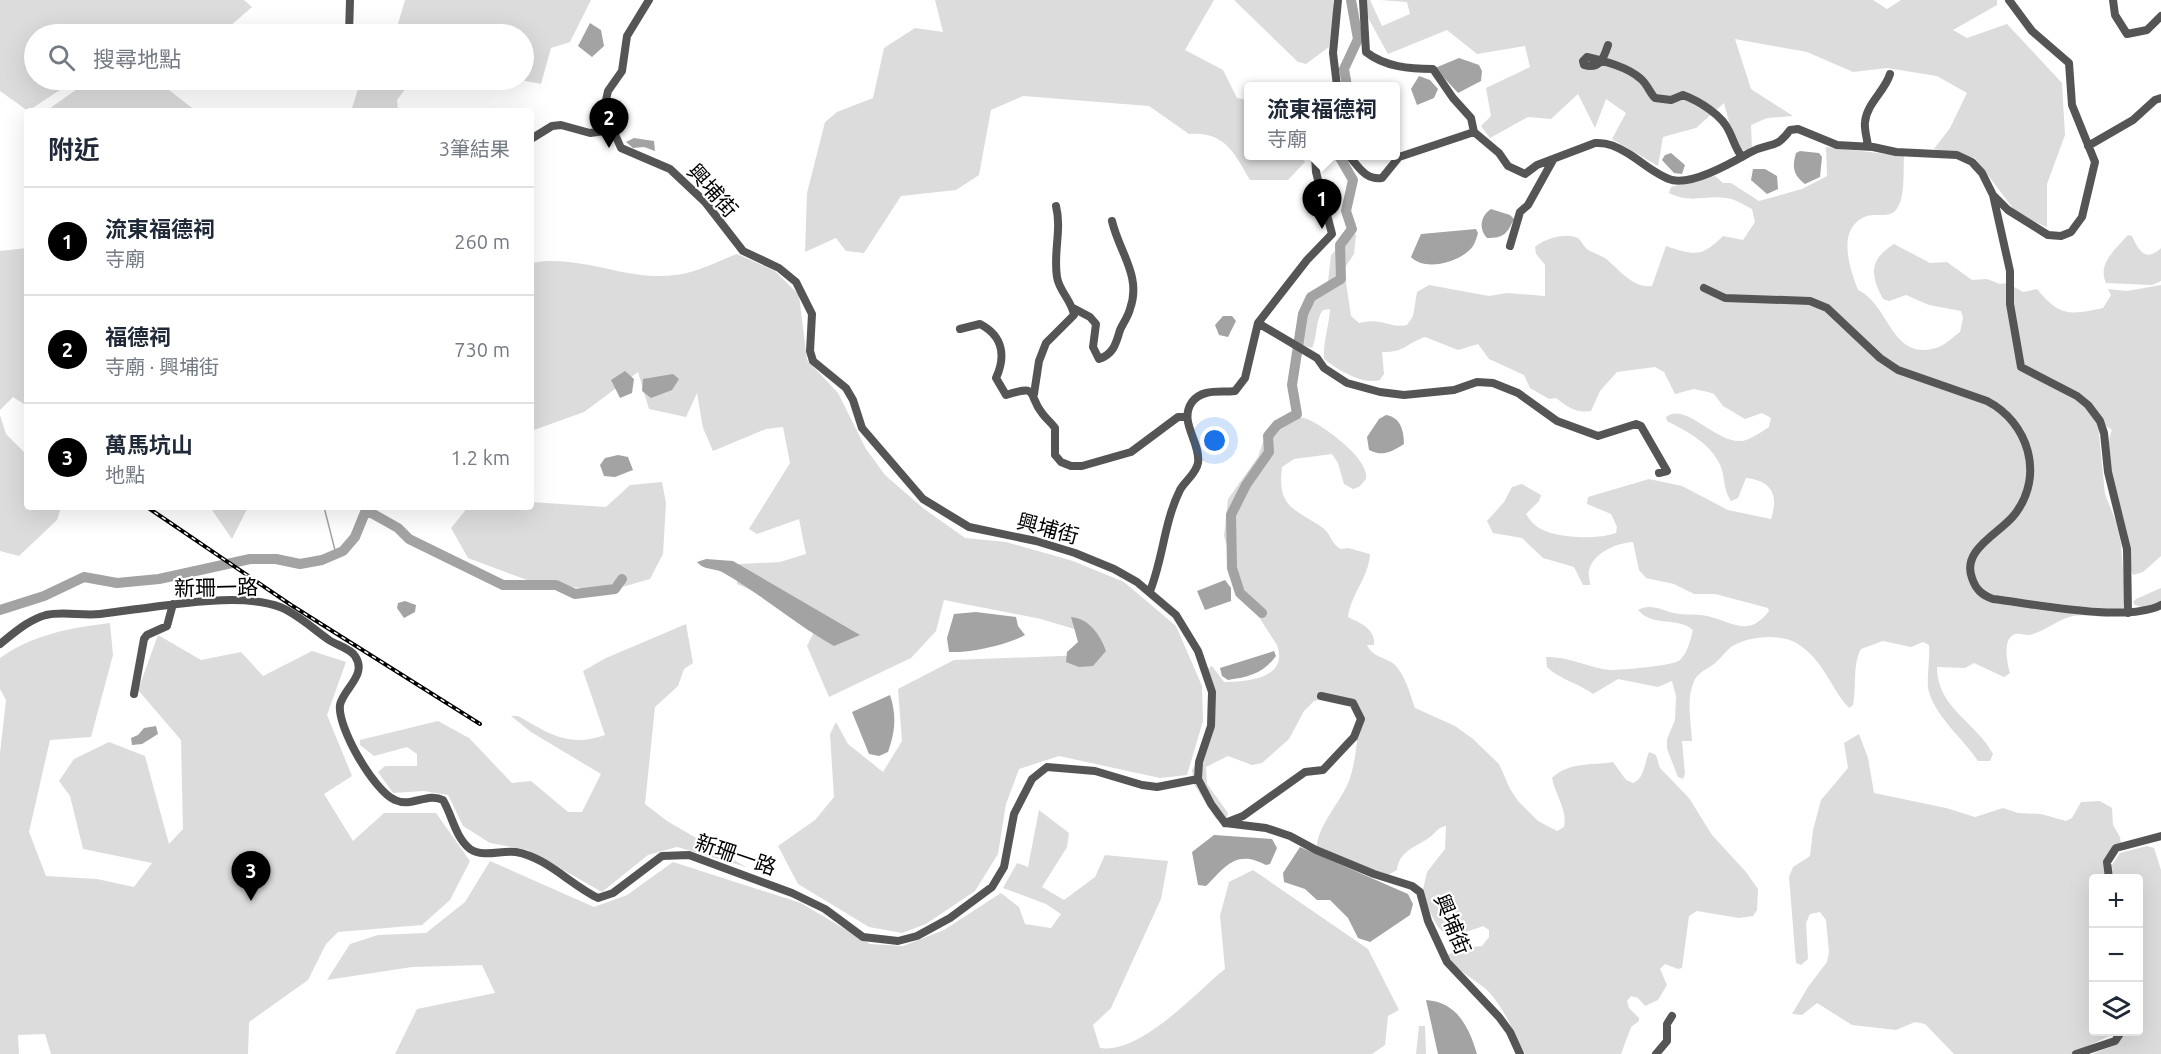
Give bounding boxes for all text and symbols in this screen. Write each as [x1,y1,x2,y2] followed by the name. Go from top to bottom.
[24,24,534,90] search box
[45,41,78,74] icon: search
[93,46,181,71] text: 搜尋地點
[1244,82,1400,160] popup
[1267,96,1377,121] text: 流東福德祠
[590,98,628,148] pin: 2
[1267,127,1307,150] text: 寺廟
[48,135,100,164] text: 附近
[439,137,510,160] text: 3筆結果
[683,159,743,221] street label: 興埔街
[1302,180,1342,229] pin: 1
[105,216,215,241] text: 流東福德祠
[62,230,73,253] text: 1
[454,230,510,253] text: 260 m
[105,247,145,270] text: 寺廟
[105,324,171,349] text: 福德祠
[62,338,73,361] text: 2
[454,338,510,361] text: 730 m
[105,355,219,378] text: 寺廟 · 興埔街
[1200,426,1229,455] your location
[105,432,193,457] text: 萬馬坑山
[62,446,73,469] text: 3
[451,446,510,469] text: 1.2 km
[105,463,145,486] text: 地點
[1014,508,1082,548] street label: 興埔街
[174,574,258,600] street label: 新珊一路
[692,829,780,879] street label: 新珊一路
[232,852,270,901] pin: 3
[2089,874,2143,1036] map controls
[2089,874,2143,928] button: +
[1430,890,1476,958] street label: 興埔街
[2089,928,2143,982] button: −
[2089,982,2143,1036] button: layers

